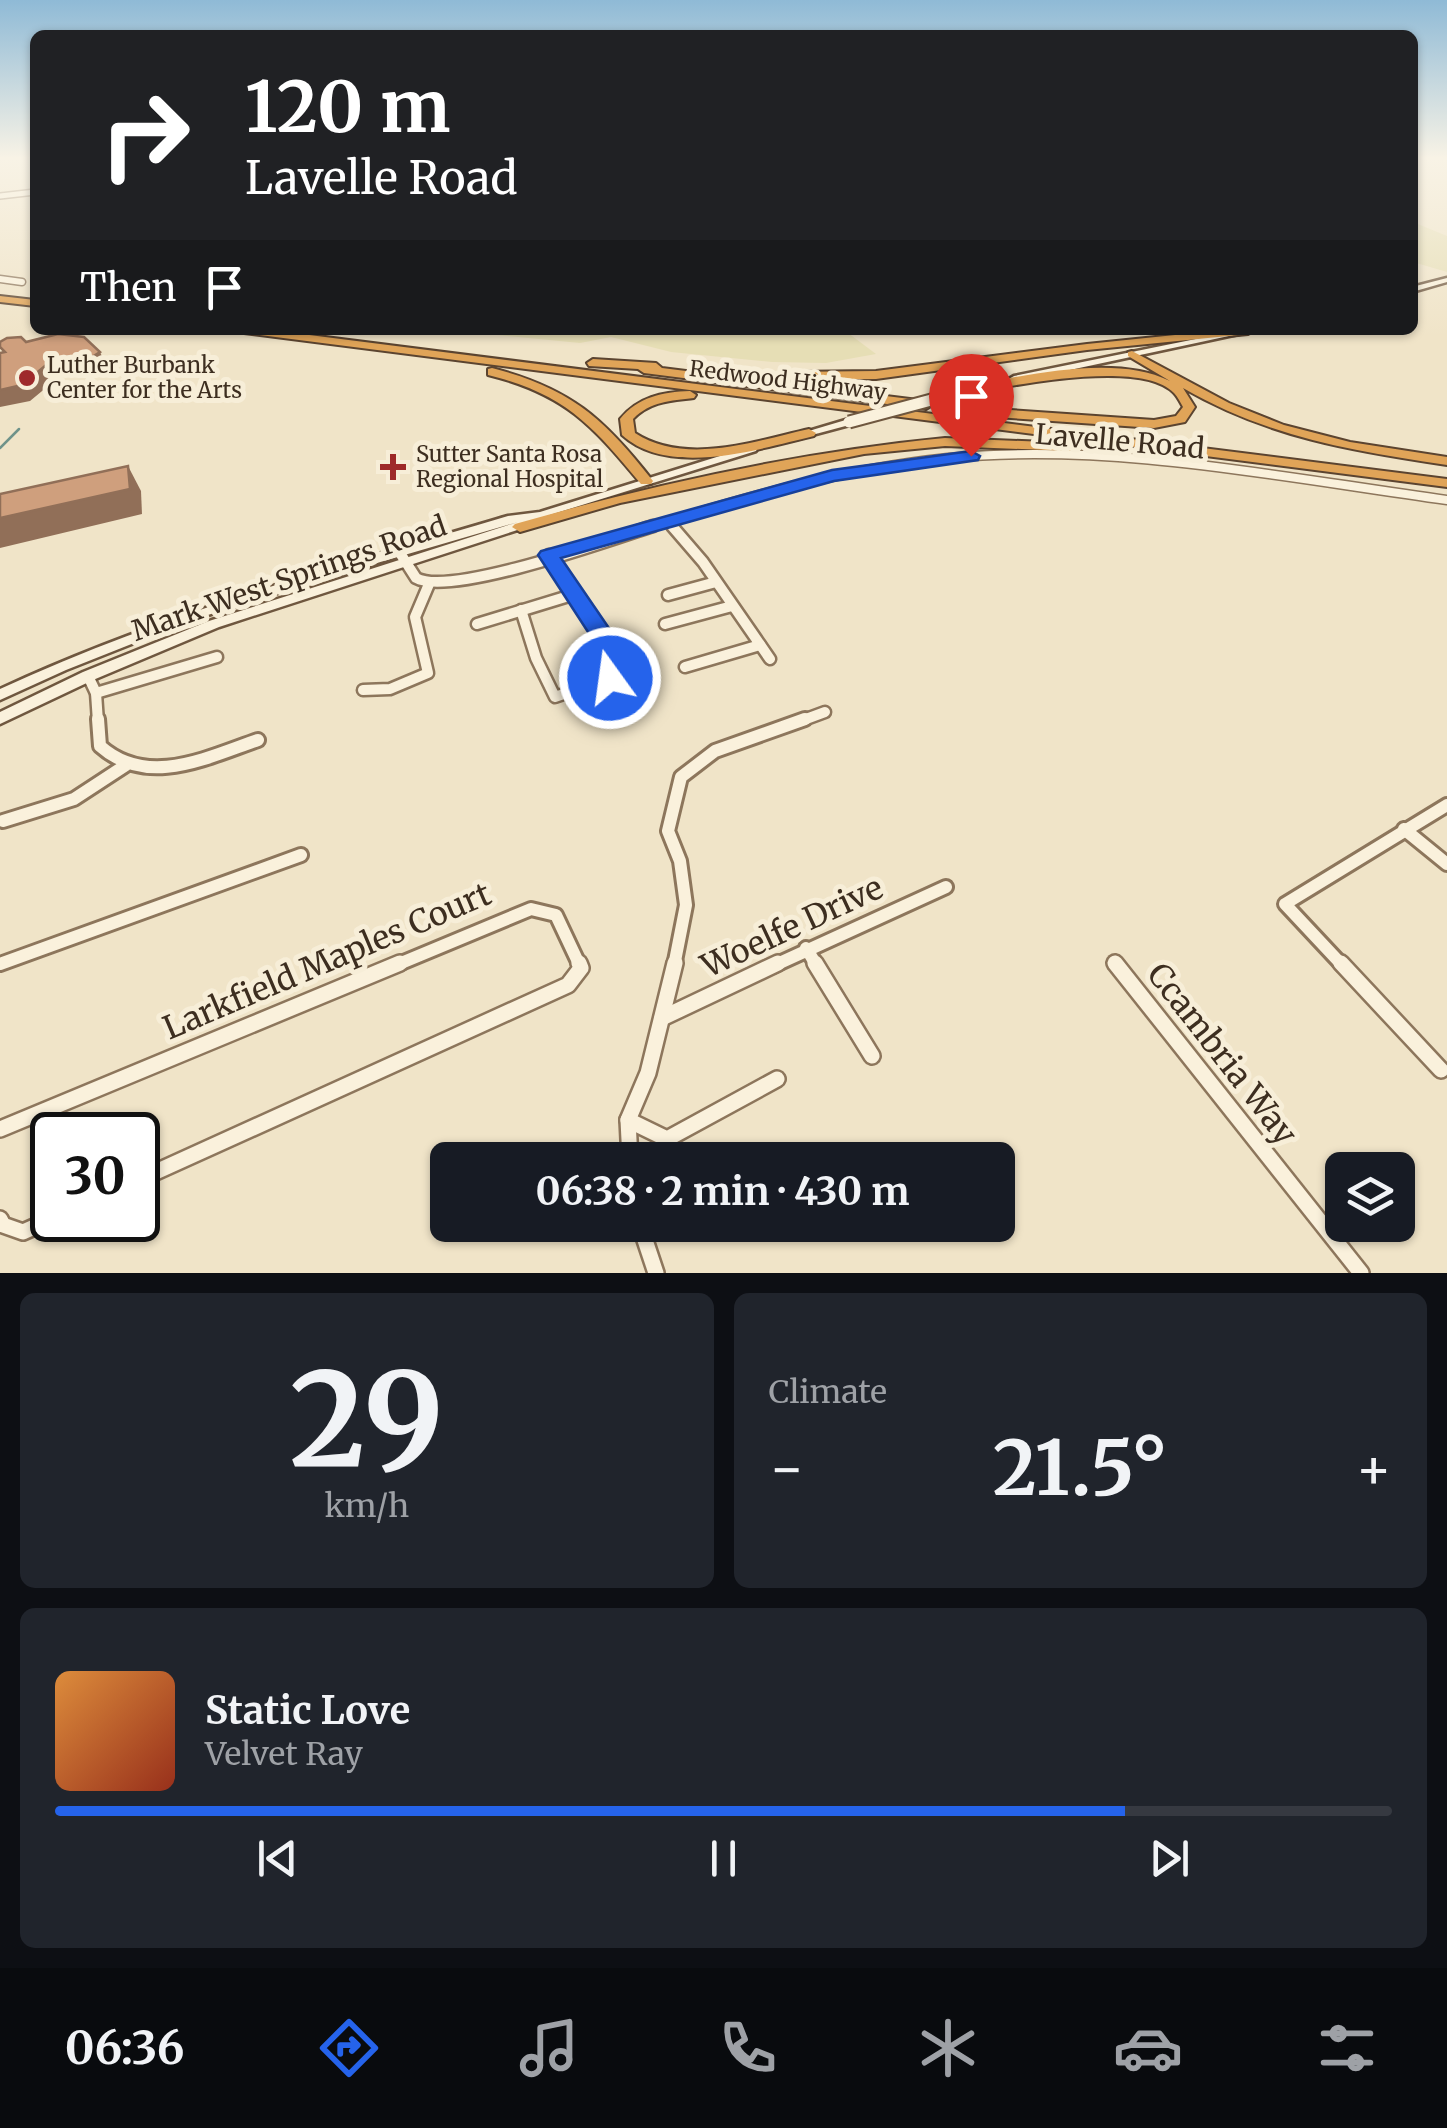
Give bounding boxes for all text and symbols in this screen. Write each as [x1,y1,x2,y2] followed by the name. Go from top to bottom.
[245,63,450,151] text: 120 m
[80,70,210,200] icon: right
[245,150,518,206] text: Lavelle Road
[197,260,252,315] icon: arrive
[80,264,177,311] text: Then
[47,351,242,404] place label: Luther Burbank Center for the Arts
[688,354,888,406] street label: Redwood Highway
[929,354,1014,457] pin
[16,367,38,389] marker: Luther Burbank Center for the Arts
[944,369,999,424] icon: arrive
[1034,416,1206,466] street label: Lavelle Road
[416,440,603,493] place label: Sutter Santa Rosa Regional Hospital
[380,454,406,480] marker: Sutter Santa Rosa Regional Hospital
[127,507,451,649] street label: Mark West Springs Road
[558,626,662,730] position arrow
[694,868,889,987] street label: Woelfe Drive
[157,874,497,1048] street label: Larkfield Maples Court
[1139,955,1306,1153] street label: Ccambria Way
[30,1112,160,1242] speed limit sign: 30
[1325,1152,1415,1242] map controls
[1325,1152,1415,1242] button: layers
[536,1168,909,1215] text: 06:38 · 2 min · 430 m
[290,1339,444,1502] text: 29
[769,1372,887,1412] text: Climate
[993,1421,1168,1515] text: 21.5°
[769,1434,805,1503] text: −
[1355,1434,1392,1503] text: +
[324,1486,409,1526] text: km/h
[205,1687,410,1734] text: Static Love
[205,1734,363,1774] text: Velvet Ray
[250,1831,305,1886] icon: previous
[696,1831,751,1886] icon: pause
[1142,1831,1197,1886] icon: next
[314,2013,384,2083] icon: directions
[514,2013,584,2083] icon: music
[713,2013,783,2083] icon: phone
[913,2013,983,2083] icon: climate
[1113,2013,1183,2083] icon: car
[1312,2013,1382,2083] icon: filters
[65,2020,185,2076] text: 06:36

